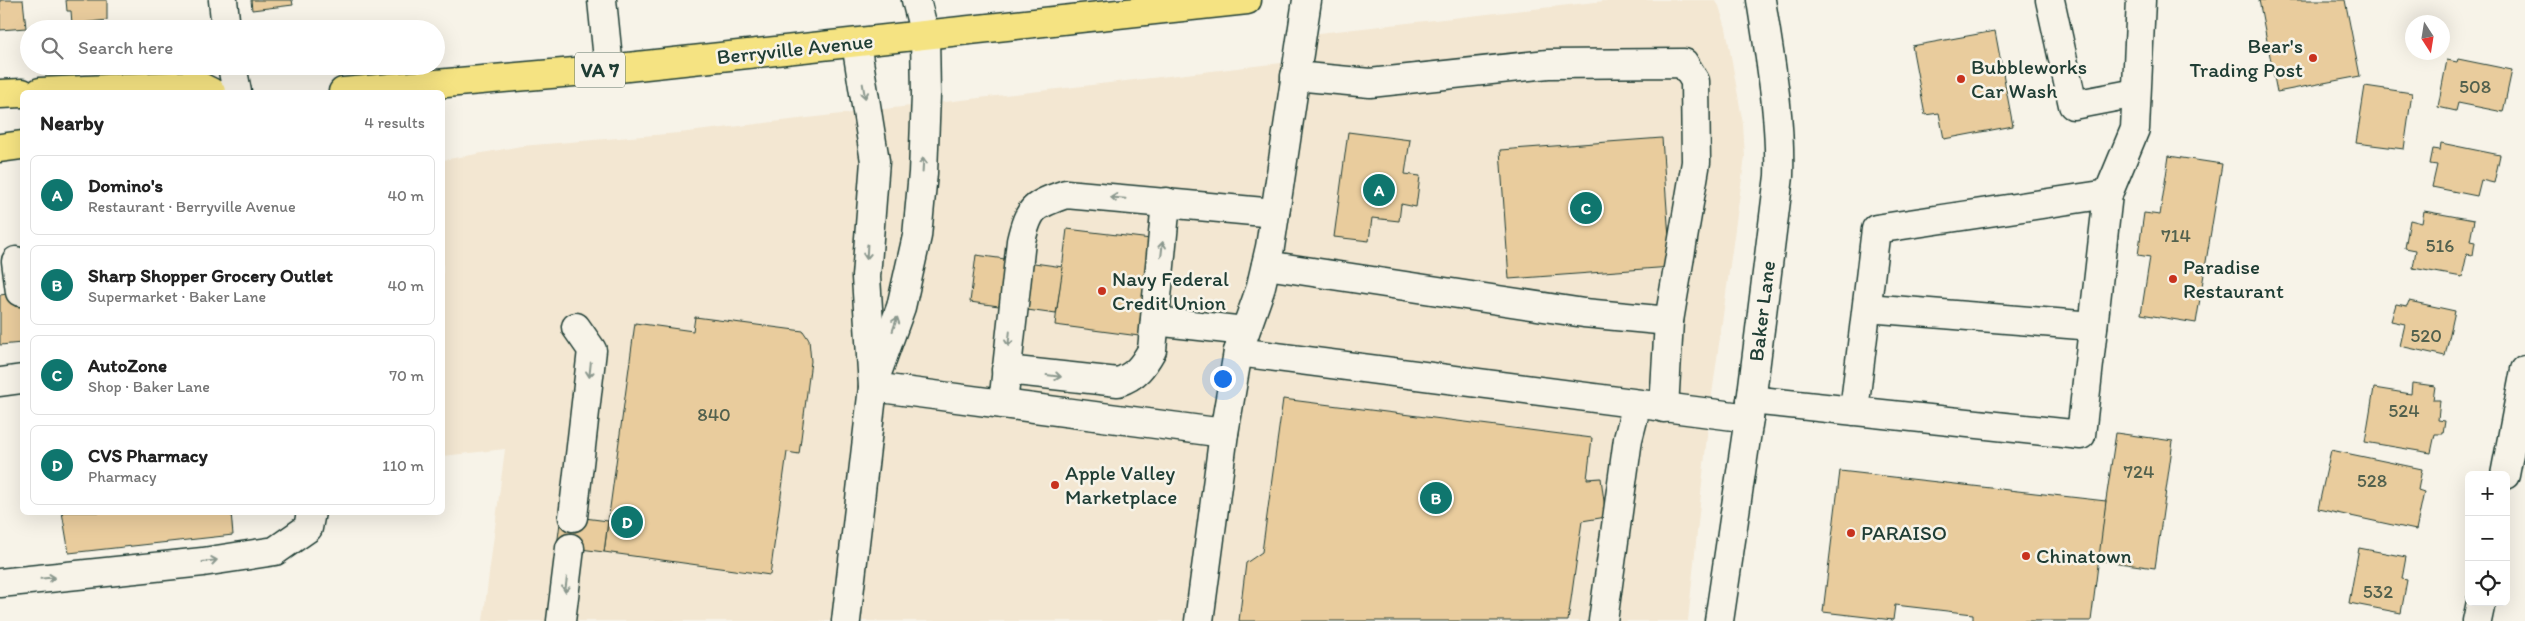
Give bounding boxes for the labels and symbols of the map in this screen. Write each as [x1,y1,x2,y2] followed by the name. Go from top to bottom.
[2405,15,2450,60] north arrow
[715,28,874,69] street label: Berryville Avenue
[2190,33,2303,82] place label: Bear's Trading Post
[575,52,625,88] road number: VA 7
[2307,52,2319,64] marker: Bear's Trading Post
[1971,54,2087,103] place label: Bubbleworks Car Wash
[1955,73,1967,85] marker: Bubbleworks Car Wash
[2459,75,2491,98] house number: 508
[859,83,869,99] one-way arrow
[919,157,928,173] one-way arrow
[1363,171,1395,209] pin: A
[1570,189,1602,227] pin: C
[1110,194,1126,203] one-way arrow
[2161,224,2191,247] house number: 714
[2426,234,2454,257] house number: 516
[1157,241,1167,257] one-way arrow
[863,244,872,260] one-way arrow
[2183,254,2284,303] place label: Paradise Restaurant
[1743,259,1780,363] street label: Baker Lane
[1112,266,1229,315] place label: Navy Federal Credit Union
[2167,273,2179,285] marker: Paradise Restaurant
[1096,285,1108,297] marker: Navy Federal Credit Union
[890,316,900,332] one-way arrow
[2410,324,2442,347] house number: 520
[1004,331,1014,347] one-way arrow
[585,362,595,378] one-way arrow
[1210,366,1236,392] your location
[1046,371,1062,381] one-way arrow
[2388,399,2420,422] house number: 524
[697,403,731,426] house number: 840
[1065,460,1177,509] place label: Apple Valley Marketplace
[2124,460,2154,483] house number: 724
[2357,469,2387,492] house number: 528
[1049,479,1061,491] marker: Apple Valley Marketplace
[1420,479,1452,517] pin: B
[611,503,643,541] pin: D
[1861,520,1947,545] place label: PARAISO
[1845,527,1857,539] marker: PARAISO
[2036,543,2132,568] place label: Chinatown
[2020,550,2032,562] marker: Chinatown
[202,555,218,565] one-way arrow
[40,573,56,583] one-way arrow
[561,576,571,592] one-way arrow
[2363,580,2393,603] house number: 532

